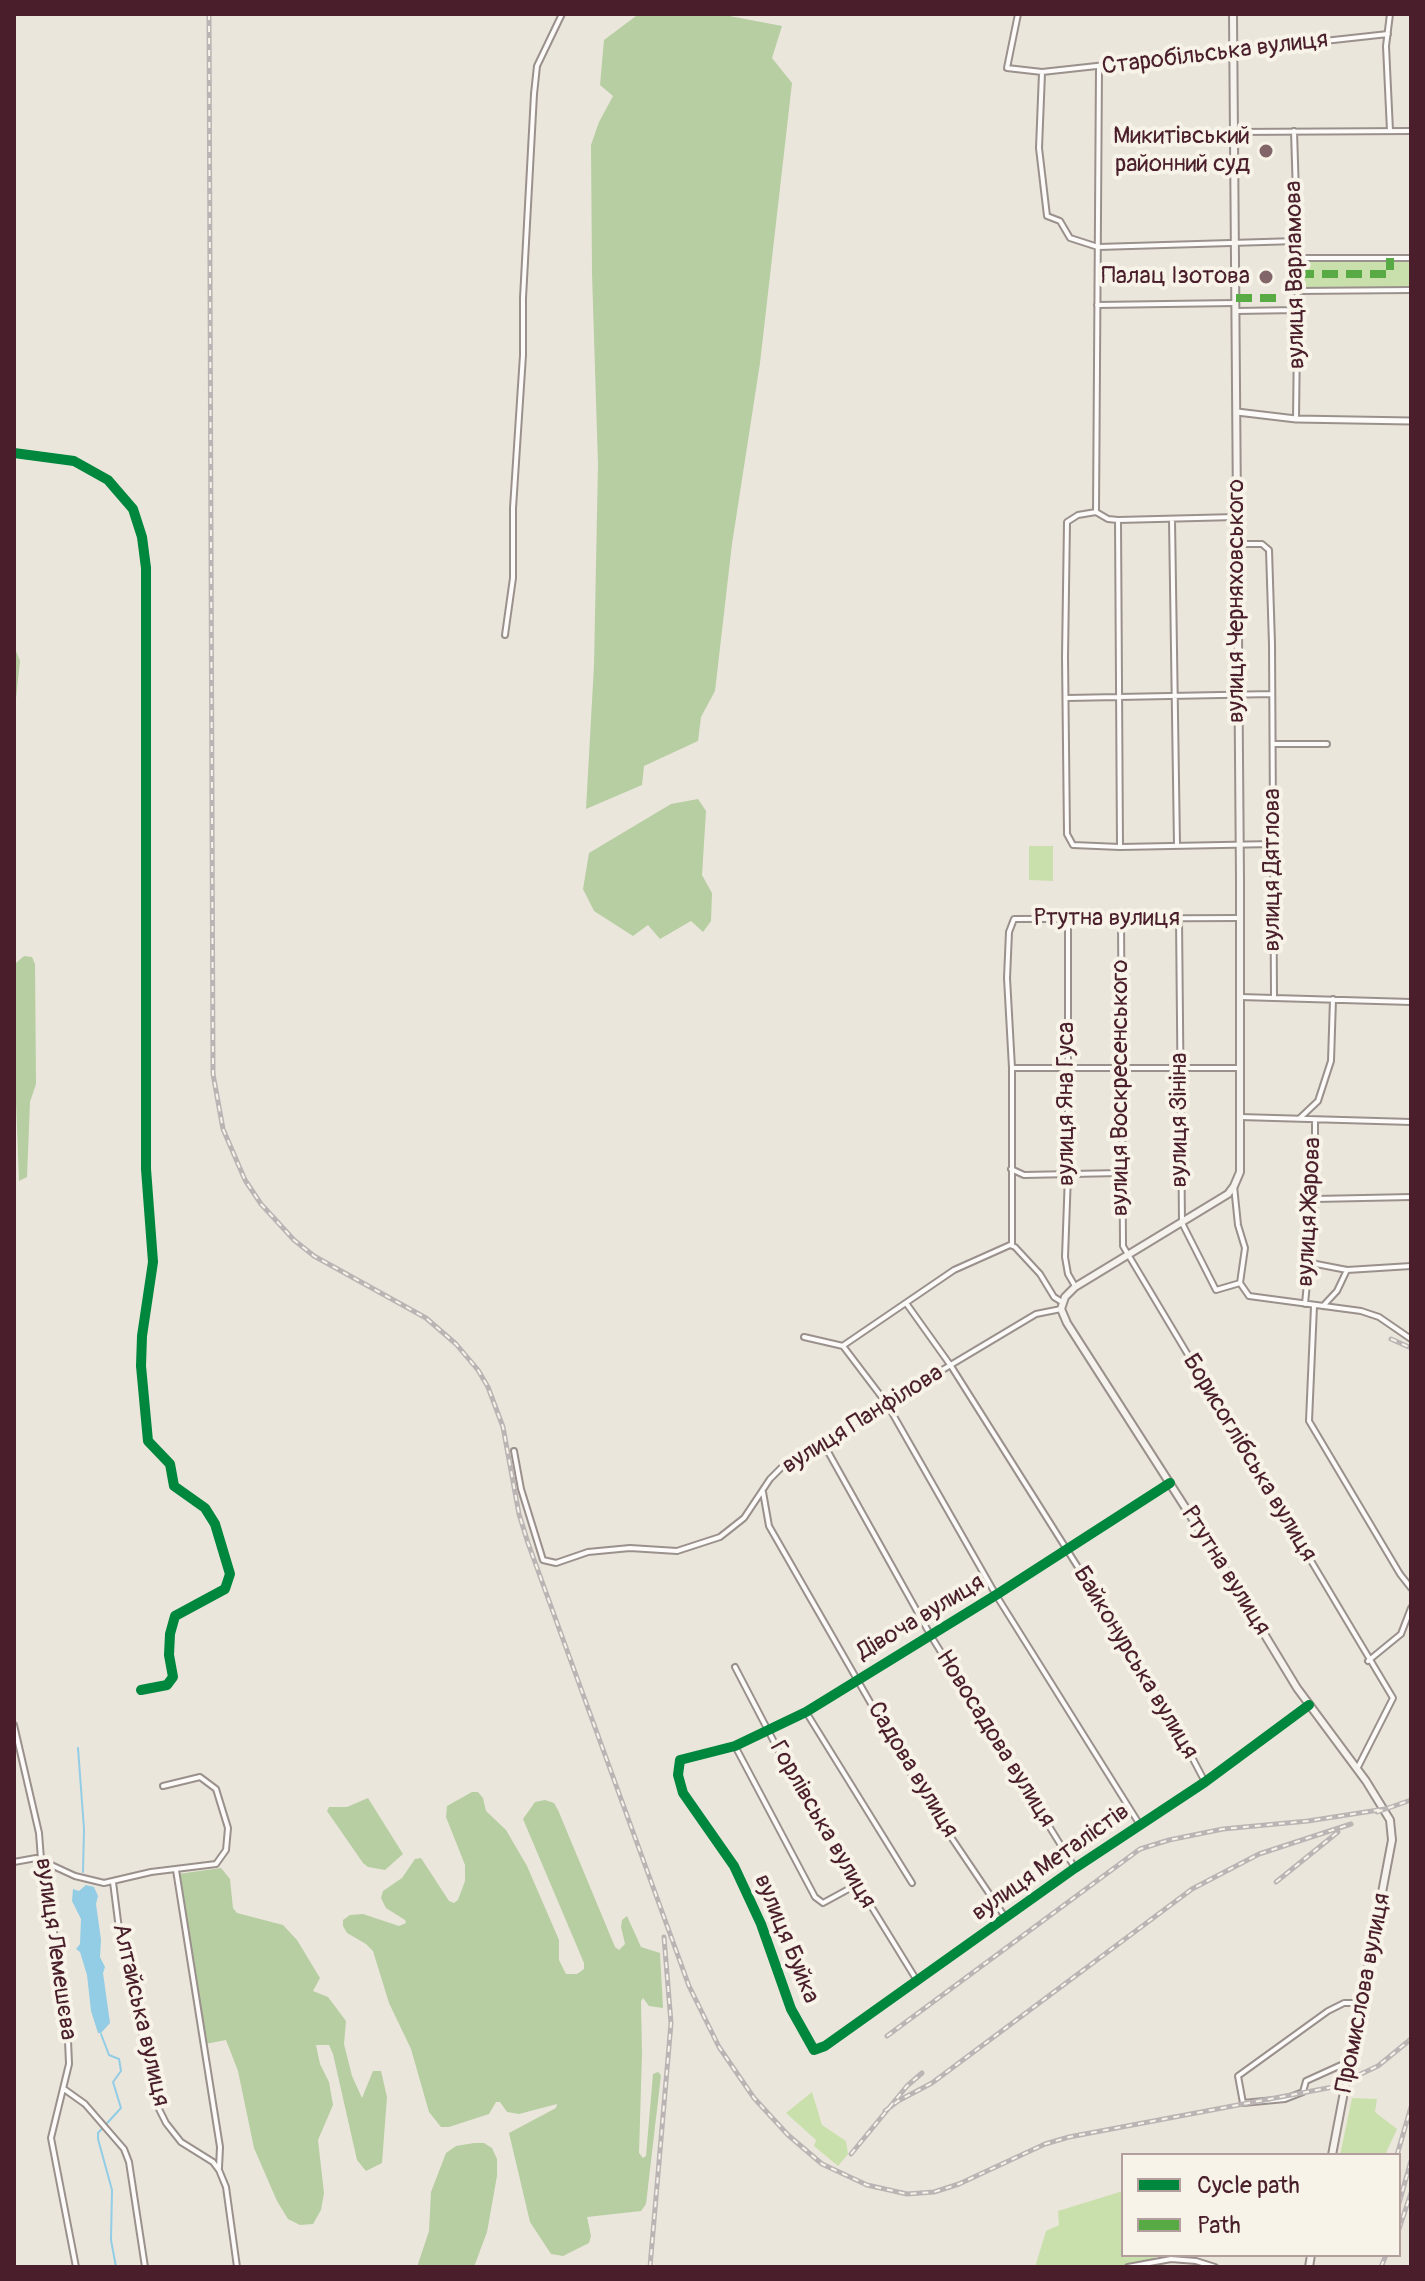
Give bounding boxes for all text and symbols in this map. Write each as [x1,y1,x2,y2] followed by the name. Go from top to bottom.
[1100,26,1330,82] street label: Старобільська вулиця
[1113,123,1250,179] place label: Микитівський районний суд
[1257,142,1275,160] marker: Микитівський районний суд
[1280,181,1312,369] street label: вулиця Варламова
[1101,263,1250,291] place label: Палац Ізотова
[1257,268,1275,286] marker: Палац Ізотова
[1223,479,1251,723] street label: вулиця Черняховського
[1259,788,1287,952] street label: вулиця Дятлова
[1034,905,1180,933] street label: Ртутна вулиця
[1107,960,1135,1216] street label: вулиця Воскресенського
[1053,1022,1081,1186] street label: вулиця Яна Гуса
[1166,1053,1194,1187] street label: вулиця Зініна
[1292,1137,1328,1287] street label: вулиця Жарова
[1176,1349,1322,1567] street label: Борисоглібська вулиця
[777,1359,949,1481] street label: вулиця Панфілова
[1174,1501,1276,1641] street label: Ртутна вулиця
[1066,1561,1204,1765] street label: Байконурська вулиця
[852,1569,990,1667] street label: Дівоча вулиця
[929,1645,1061,1833] street label: Новосадова вулиця
[860,1697,964,1843] street label: Садова вулиця
[763,1736,881,1914] street label: Горлівська вулиця
[967,1798,1135,1928] street label: вулиця Металістів
[28,1856,82,2042] street label: вулиця Лемешєва
[747,1870,825,2008] street label: вулиця Буйка
[1331,1891,1397,2095] street label: Промислова вулиця
[105,1921,175,2109] street label: Алтайська вулиця
[1121,2153,1401,2257] legend
[1197,2171,1300,2200] text: Cycle path
[1197,2211,1241,2240] text: Path

